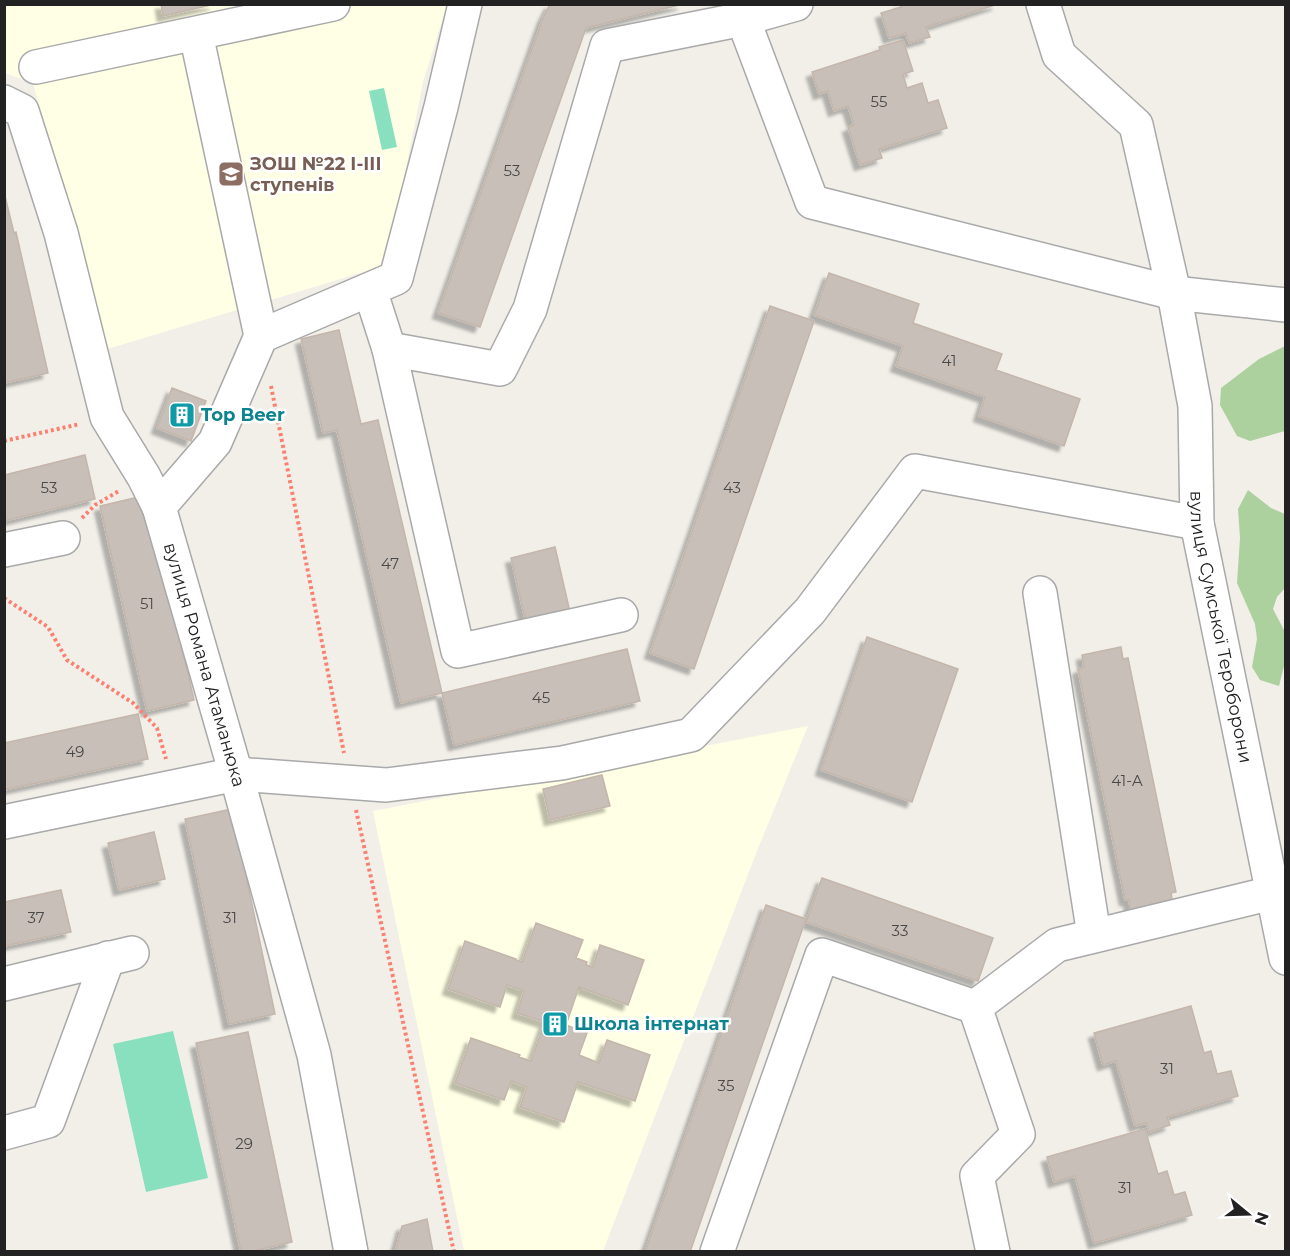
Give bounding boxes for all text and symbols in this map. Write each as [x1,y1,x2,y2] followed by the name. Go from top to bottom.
[871,92,887,111] house number: 55
[249,153,381,196] place label: ЗОШ №22 І-ІІІ ступенів
[216,159,246,189] school or university icon: ЗОШ №22 І-ІІІ ступенів
[504,161,520,180] house number: 53
[942,351,956,370] house number: 41
[167,400,197,430] building icon: Top Beer
[201,404,285,426] place label: Top Beer
[41,478,57,497] house number: 53
[723,478,741,497] house number: 43
[1185,491,1257,765] street label: вулиця Сумської Тероборони
[159,540,250,789] street label: вулиця Романа Атаманюка
[381,554,399,573] house number: 47
[140,594,154,613] house number: 51
[532,688,550,707] house number: 45
[66,742,84,761] house number: 49
[1111,771,1143,790] house number: 41-А
[27,908,45,927] house number: 37
[223,908,237,927] house number: 31
[892,921,908,940] house number: 33
[540,1009,570,1039] building icon: Школа інтернат
[574,1013,729,1035] place label: Школа інтернат
[1160,1059,1174,1078] house number: 31
[718,1076,734,1095] house number: 35
[235,1134,253,1153] house number: 29
[1118,1178,1132,1197] house number: 31
[1218,1184,1278,1244] north arrow
[1251,1210,1273,1228] text: N

